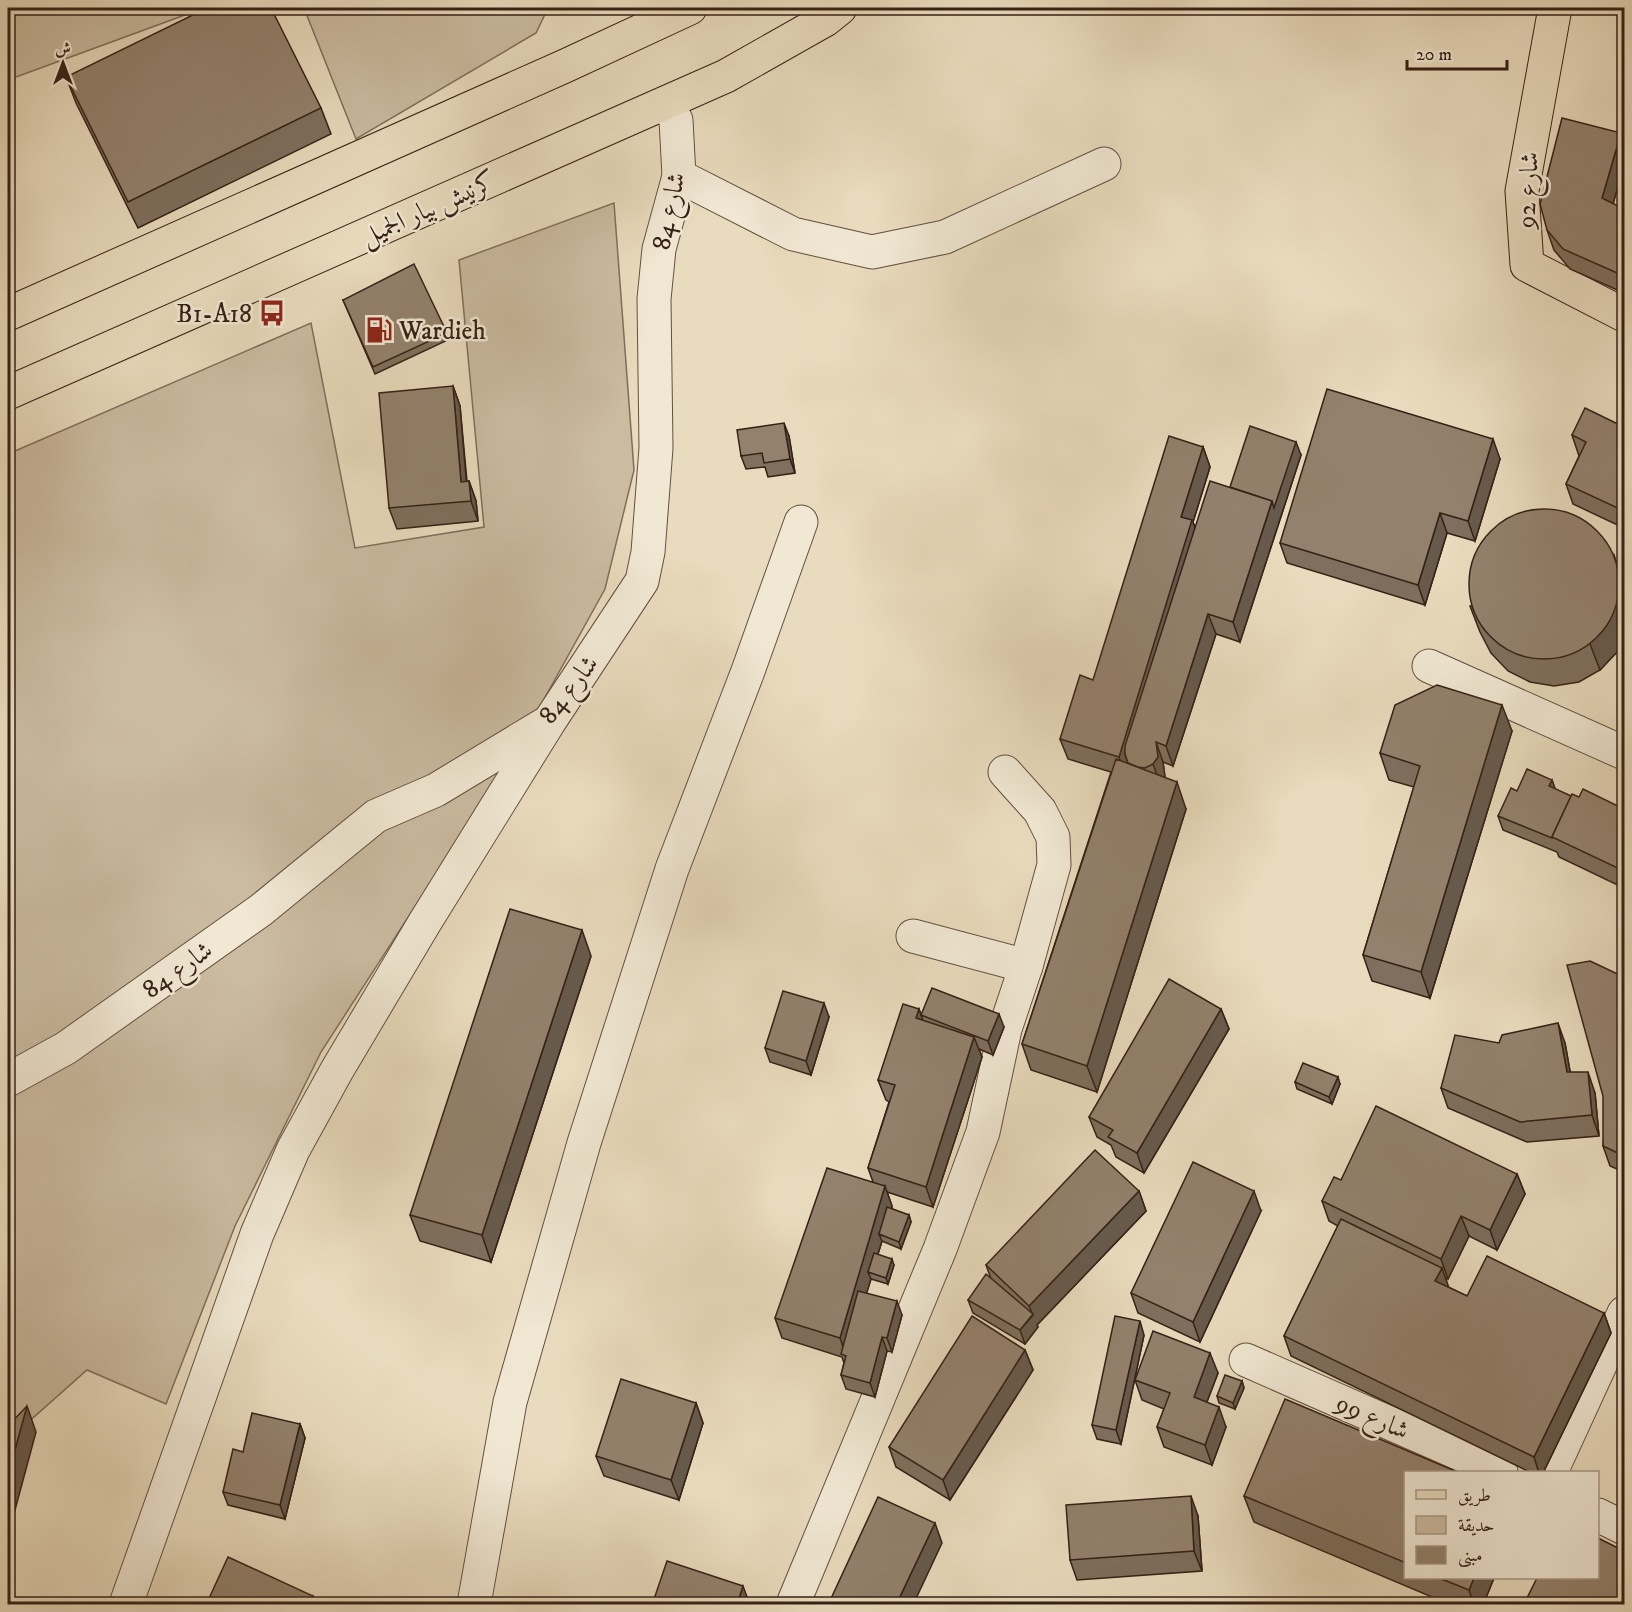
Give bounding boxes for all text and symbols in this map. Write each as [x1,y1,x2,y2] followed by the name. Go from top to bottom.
[33,33,93,93] north arrow
[1407,33,1508,71] scale bar
[55,39,71,59] text: ش
[1416,44,1452,66] text: 20 m
[1510,151,1551,231] street label: شارع 92
[356,165,501,254] street label: كرنيش بيار الجميل
[645,169,698,254] street label: شارع 84
[176,298,252,331] place label: B1-A18
[257,298,287,328] bus stop icon: B1-A18
[364,315,394,345] fuel station icon: Wardieh
[398,315,486,348] place label: Wardieh
[532,649,610,734] street label: شارع 84
[136,934,222,1010] street label: شارع 84
[1327,1386,1414,1452] street label: شارع 99
[1404,1471,1599,1579] legend
[1458,1485,1491,1507] text: طريق
[1458,1515,1494,1537] text: حديقة
[1458,1545,1483,1568] text: مبنى

